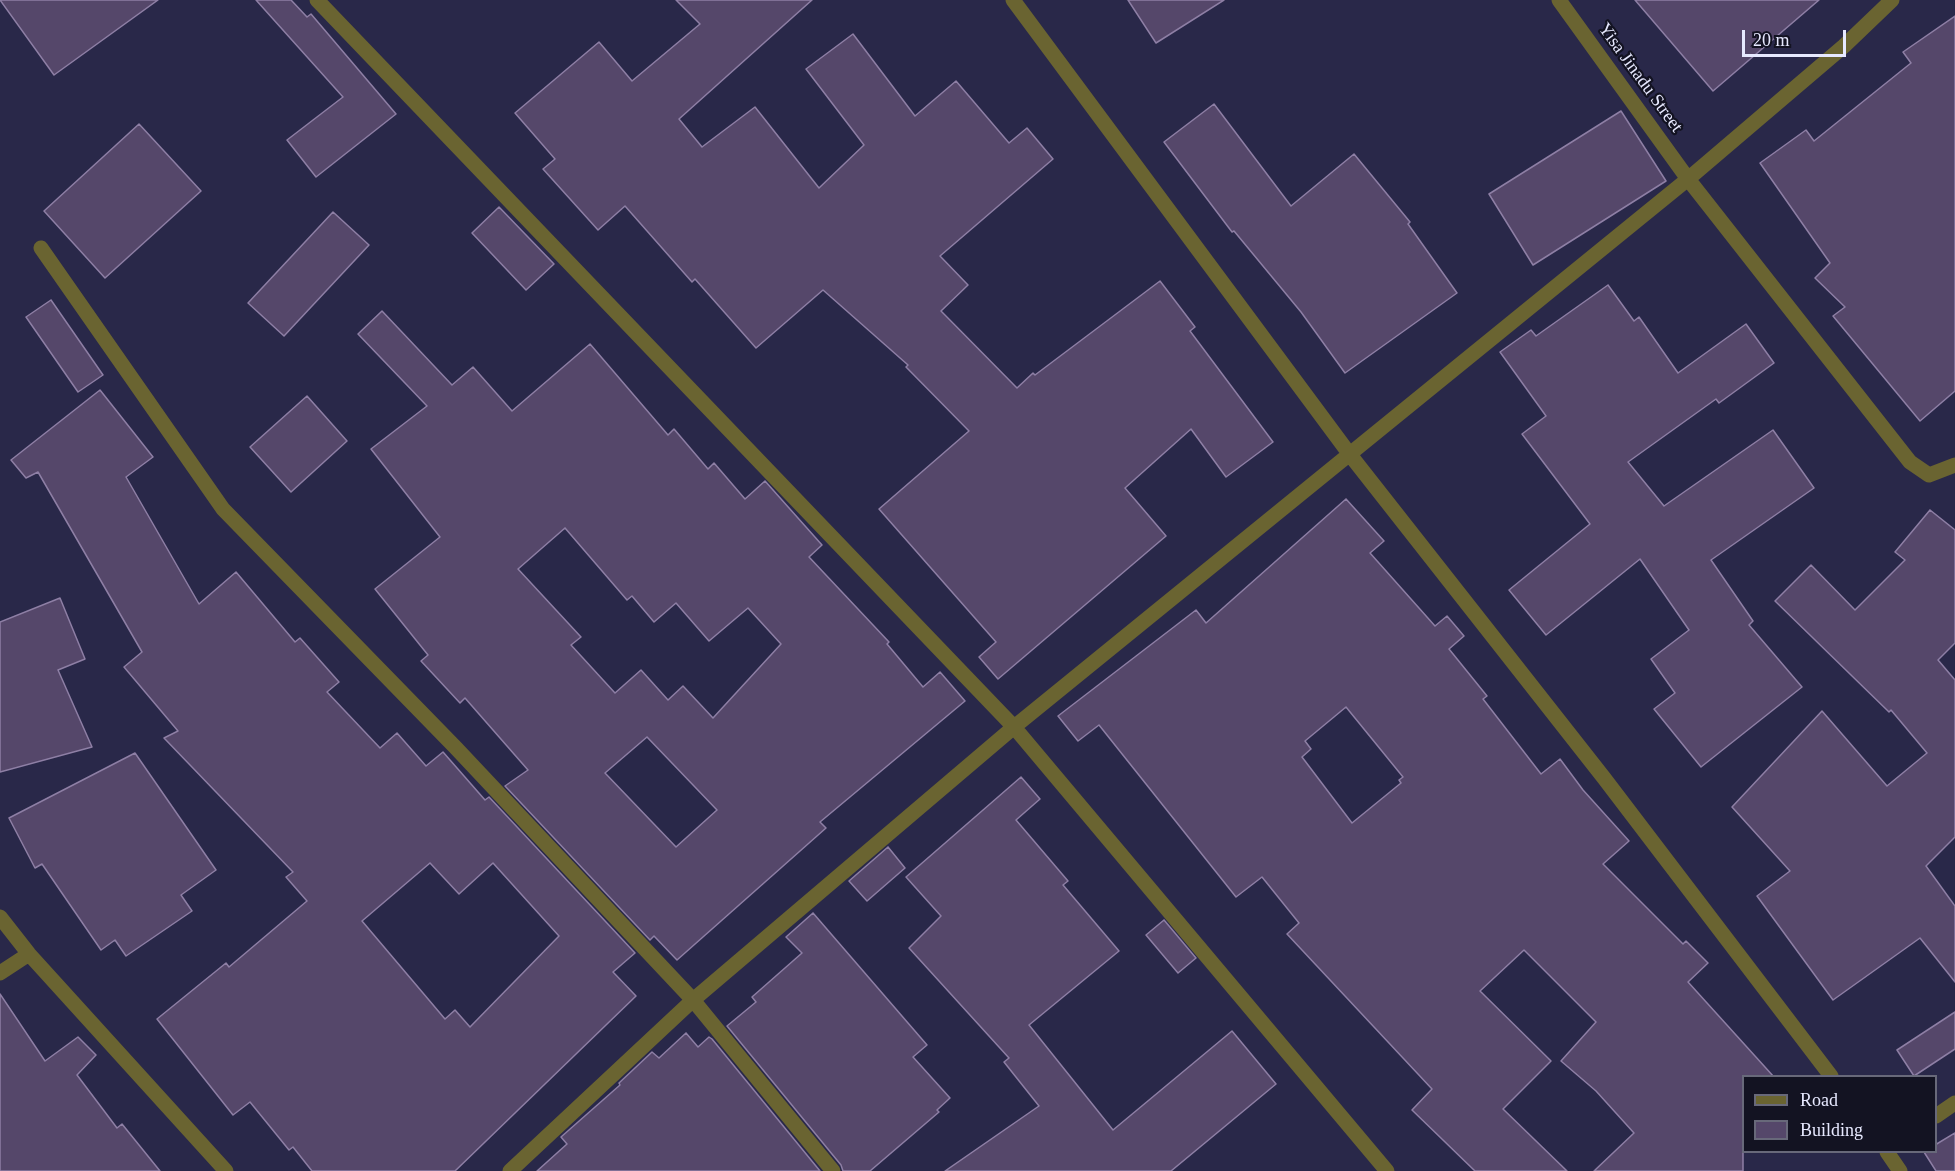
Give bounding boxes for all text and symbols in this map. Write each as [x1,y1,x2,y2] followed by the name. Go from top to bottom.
[1745,18,1848,56] scale bar
[1593,19,1687,137] street label: Yisa Jinadu Street
[1753,30,1790,50] text: 20 m
[1742,1075,1937,1153] legend
[1800,1090,1838,1110] text: Road
[1800,1120,1863,1140] text: Building

